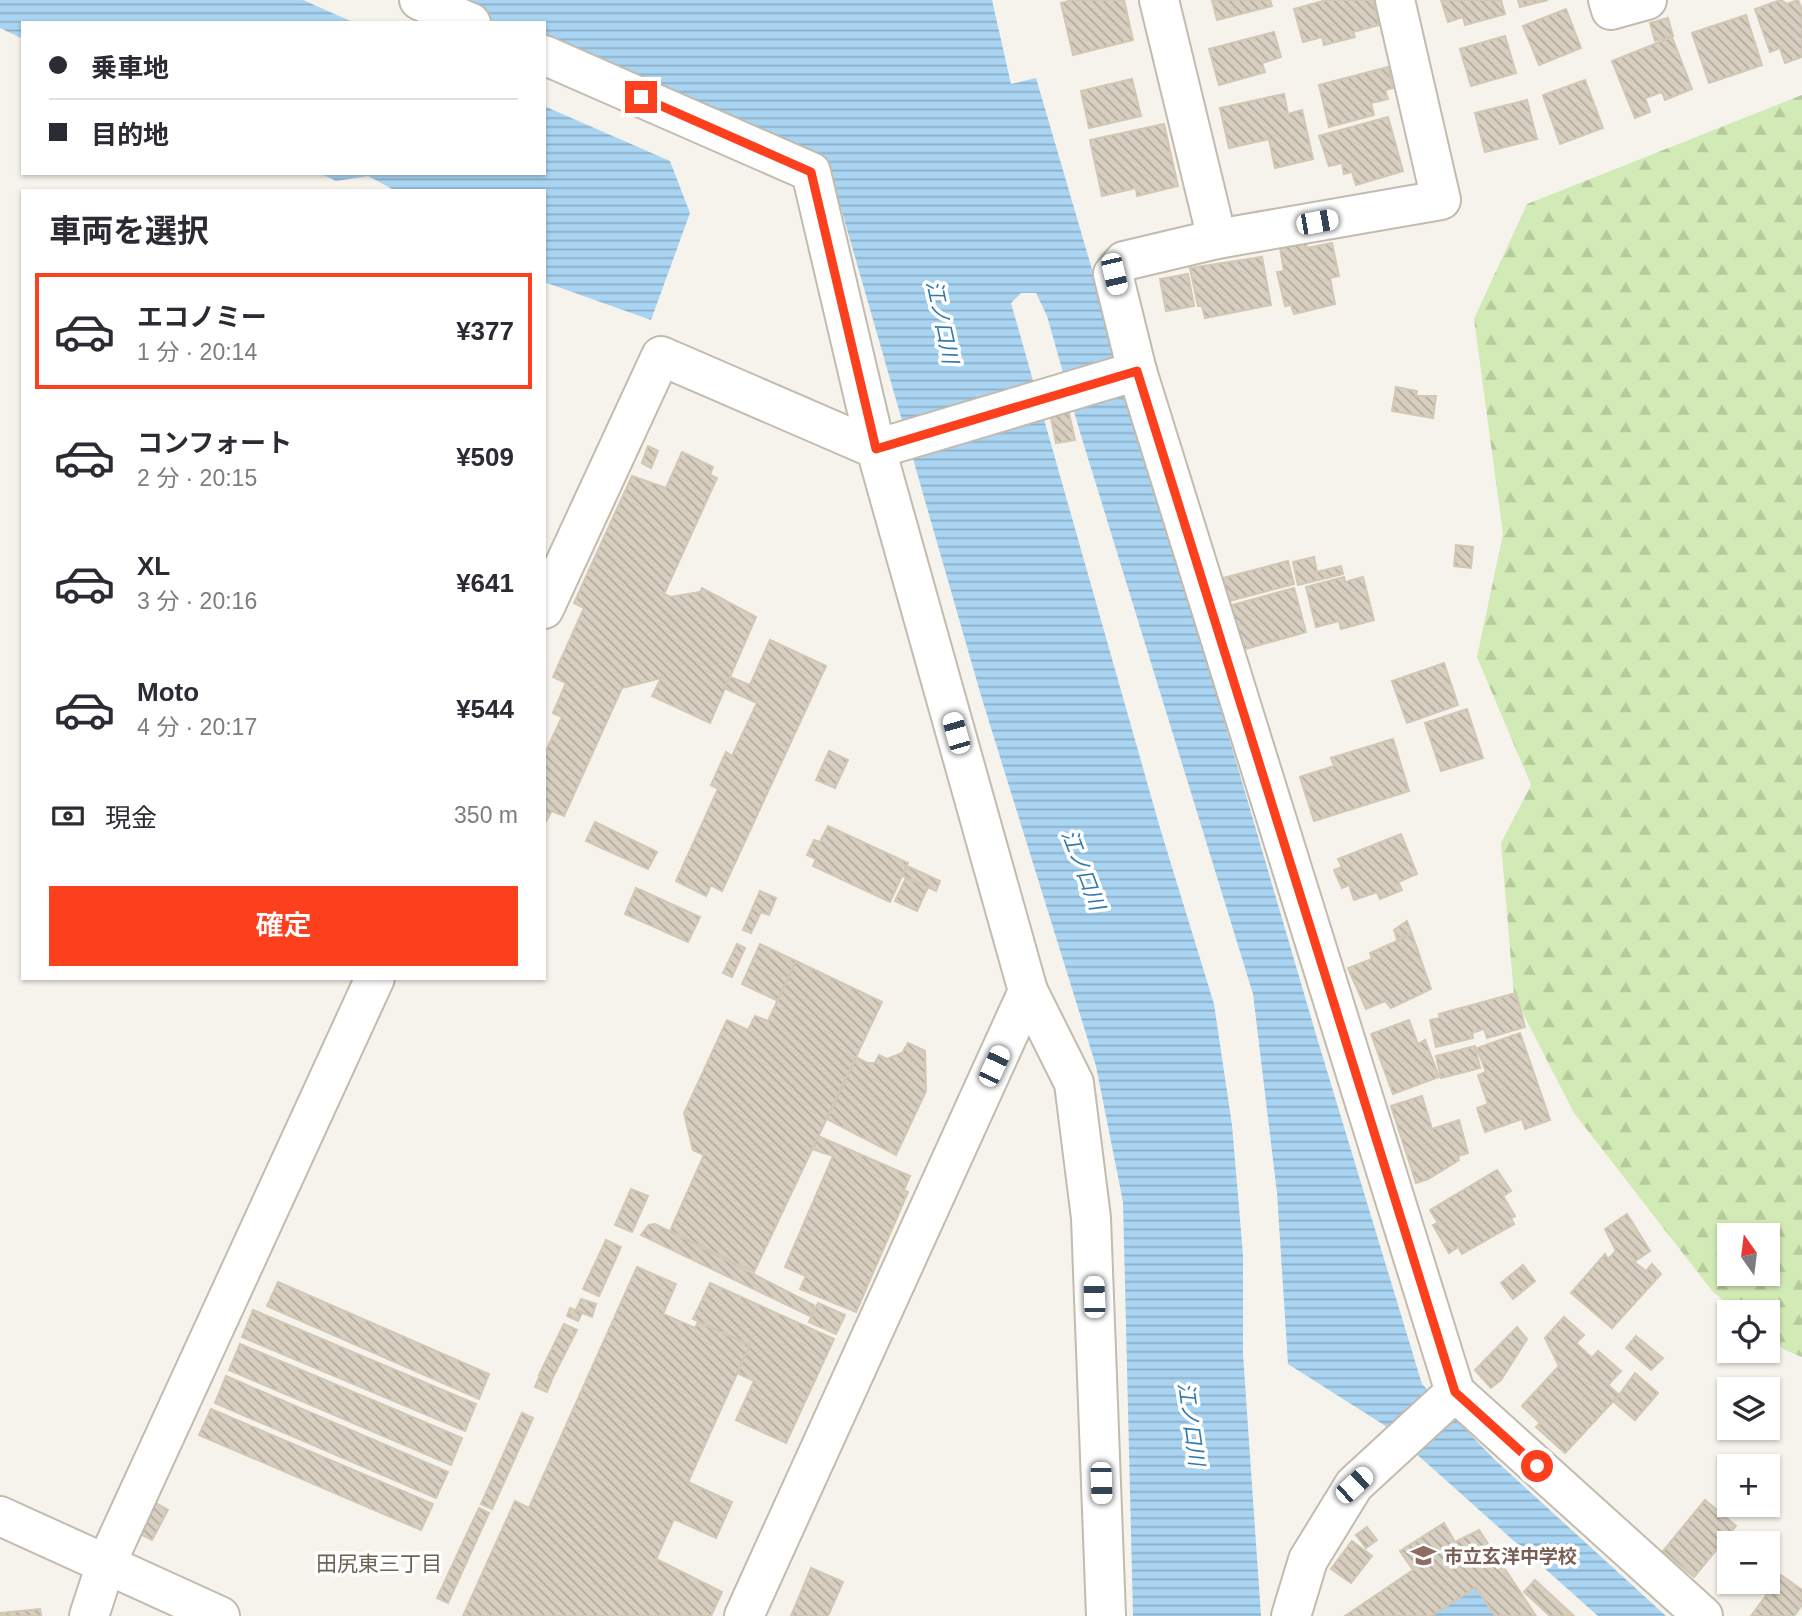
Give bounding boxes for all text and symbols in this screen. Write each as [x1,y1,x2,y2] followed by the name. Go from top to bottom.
[91,53,169,83] text: 乗車地
[625,81,657,113] route end
[91,120,169,150] text: 目的地
[1295,208,1340,236] car
[49,213,209,249] text: 車両を選択
[1100,251,1129,297] car
[923,278,963,367] water label: 江ノ口川
[53,300,116,363] icon: car
[137,302,267,332] text: エコノミー
[456,316,514,346] text: ¥377
[137,339,257,365] text: 1 分 · 20:14
[53,426,116,489] icon: car
[137,428,292,458] text: コンフォート
[456,442,514,472] text: ¥509
[137,465,257,491] text: 2 分 · 20:15
[137,551,170,581] text: XL
[53,552,116,615] icon: car
[456,568,514,598] text: ¥641
[137,588,257,614] text: 3 分 · 20:16
[137,677,199,707] text: Moto
[53,678,116,741] icon: car
[456,694,514,724] text: ¥544
[941,710,972,756] car
[137,714,257,740] text: 4 分 · 20:17
[49,797,87,835] icon: cash
[454,802,518,828] text: 350 m
[105,803,157,833] text: 現金
[1058,826,1110,915] water label: 江ノ口川
[49,886,518,966] button: 確定
[976,1043,1013,1089] car
[1717,1223,1780,1286] north arrow
[1717,1223,1780,1594] map controls
[1083,1276,1106,1318] car
[1717,1300,1780,1363] button: locate
[1717,1377,1780,1440] button: layers
[1174,1381,1209,1469] water label: 江ノ口川
[1521,1450,1553,1482] route start
[1717,1454,1780,1517] button: +
[1090,1462,1113,1504] car
[1332,1463,1377,1507] car
[1717,1531,1780,1594] button: −
[1410,1542,1438,1570] school or university icon: 市立玄洋中学校
[1444,1546,1577,1567] place label: 市立玄洋中学校
[316,1552,442,1575] district label: 田尻東三丁目

